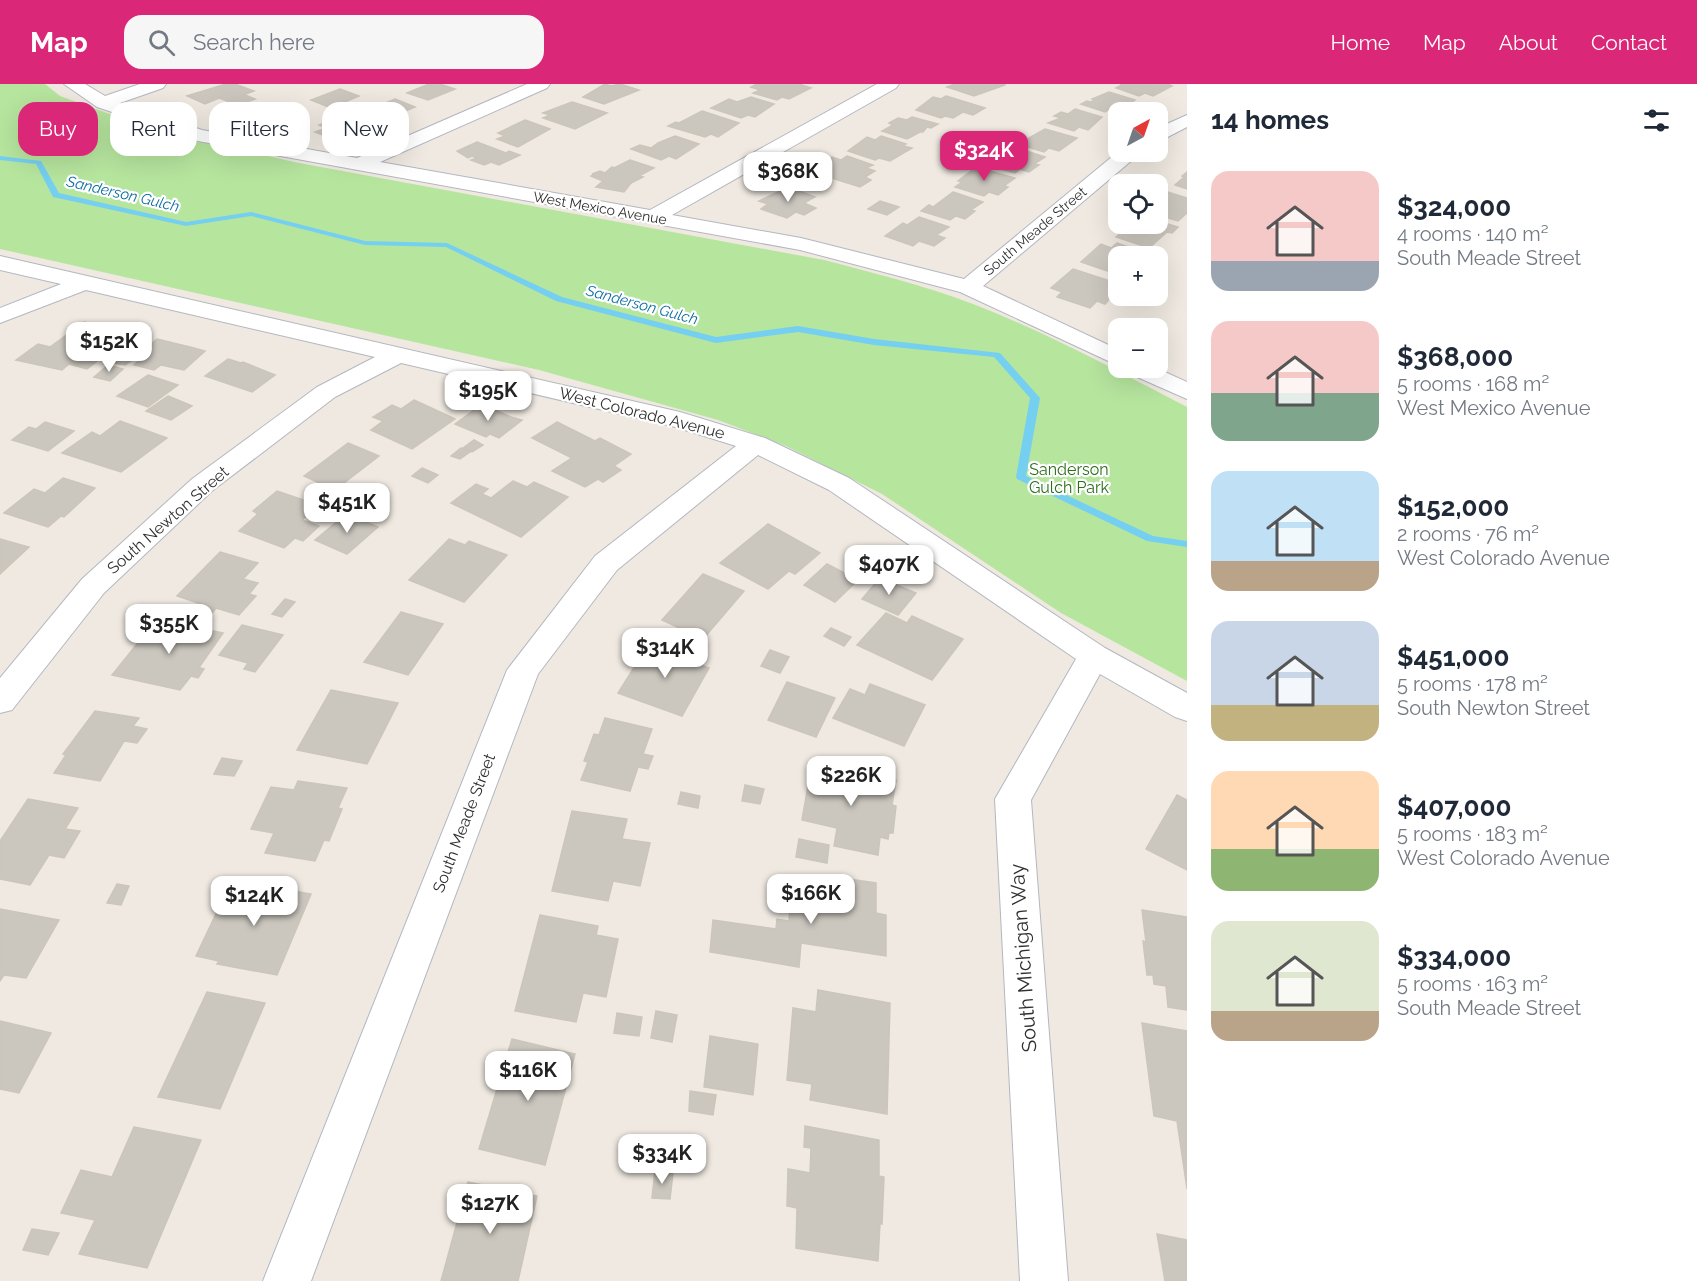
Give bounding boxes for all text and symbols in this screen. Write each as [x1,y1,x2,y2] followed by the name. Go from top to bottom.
[124,15,544,69] search box
[30,26,88,59] text: Map
[145,26,178,59] icon: search
[193,29,315,55] text: Search here
[1331,30,1390,55] text: Home
[1423,30,1466,55] text: Map
[1499,30,1558,55] text: About
[1591,30,1667,55] text: Contact
[18,102,98,156] chip: Buy
[110,102,197,156] chip: Rent
[209,102,310,156] chip: Filters
[322,102,409,156] chip: New
[1108,102,1168,162] north arrow
[1108,102,1168,378] map controls
[1640,104,1673,137] icon: filters
[1211,105,1329,135] text: 14 homes
[942,131,1026,182] pin: $324K
[954,138,1014,162] text: $324K
[746,152,830,203] pin: $368K
[757,159,819,183] text: $368K
[64,172,181,216] water label: Sanderson Gulch
[1108,174,1168,234] button: locate
[980,183,1090,279] street label: South Meade Street
[532,188,668,228] street label: West Mexico Avenue
[1397,192,1511,222] text: $324,000
[1259,195,1331,267] icon: home
[1397,222,1549,246] text: 4 rooms · 140 m²
[1108,246,1168,306] button: +
[1397,246,1581,270] text: South Meade Street
[583,281,700,329] water label: Sanderson Gulch
[1108,318,1168,378] button: −
[67,322,151,373] pin: $152K
[80,329,138,353] text: $152K
[1397,342,1513,372] text: $368,000
[1259,345,1331,417] icon: home
[446,371,530,422] pin: $195K
[1397,372,1549,396] text: 5 rooms · 168 m²
[459,378,517,402] text: $195K
[557,383,727,443] street label: West Colorado Avenue
[1397,396,1590,420] text: West Mexico Avenue
[1029,460,1110,497] park label: Sanderson Gulch Park
[104,462,233,578] street label: South Newton Street
[305,483,389,534] pin: $451K
[318,490,376,514] text: $451K
[1397,492,1509,522] text: $152,000
[1259,495,1331,567] icon: home
[1397,522,1539,546] text: 2 rooms · 76 m²
[847,545,931,596] pin: $407K
[1397,546,1610,570] text: West Colorado Avenue
[859,552,919,576] text: $407K
[127,604,211,655] pin: $355K
[139,611,199,635] text: $355K
[623,628,707,679] pin: $314K
[636,635,694,659] text: $314K
[1397,642,1510,672] text: $451,000
[1259,645,1331,717] icon: home
[1397,672,1548,696] text: 5 rooms · 178 m²
[1397,696,1590,720] text: South Newton Street
[429,750,499,895] street label: South Meade Street
[809,756,893,807] pin: $226K
[821,763,881,787] text: $226K
[1397,792,1511,822] text: $407,000
[1259,795,1331,867] icon: home
[1397,822,1548,846] text: 5 rooms · 183 m²
[1397,846,1610,870] text: West Colorado Avenue
[1004,863,1042,1053] street label: South Michigan Way
[769,874,853,925] pin: $166K
[212,876,296,927] pin: $124K
[781,881,841,905] text: $166K
[225,883,283,907] text: $124K
[1397,942,1511,972] text: $334,000
[1259,945,1331,1017] icon: home
[1397,972,1548,996] text: 5 rooms · 163 m²
[1397,996,1581,1020] text: South Meade Street
[486,1051,570,1102] pin: $116K
[499,1058,557,1082] text: $116K
[620,1134,704,1185] pin: $334K
[632,1141,692,1165] text: $334K
[448,1184,532,1235] pin: $127K
[461,1191,519,1215] text: $127K

